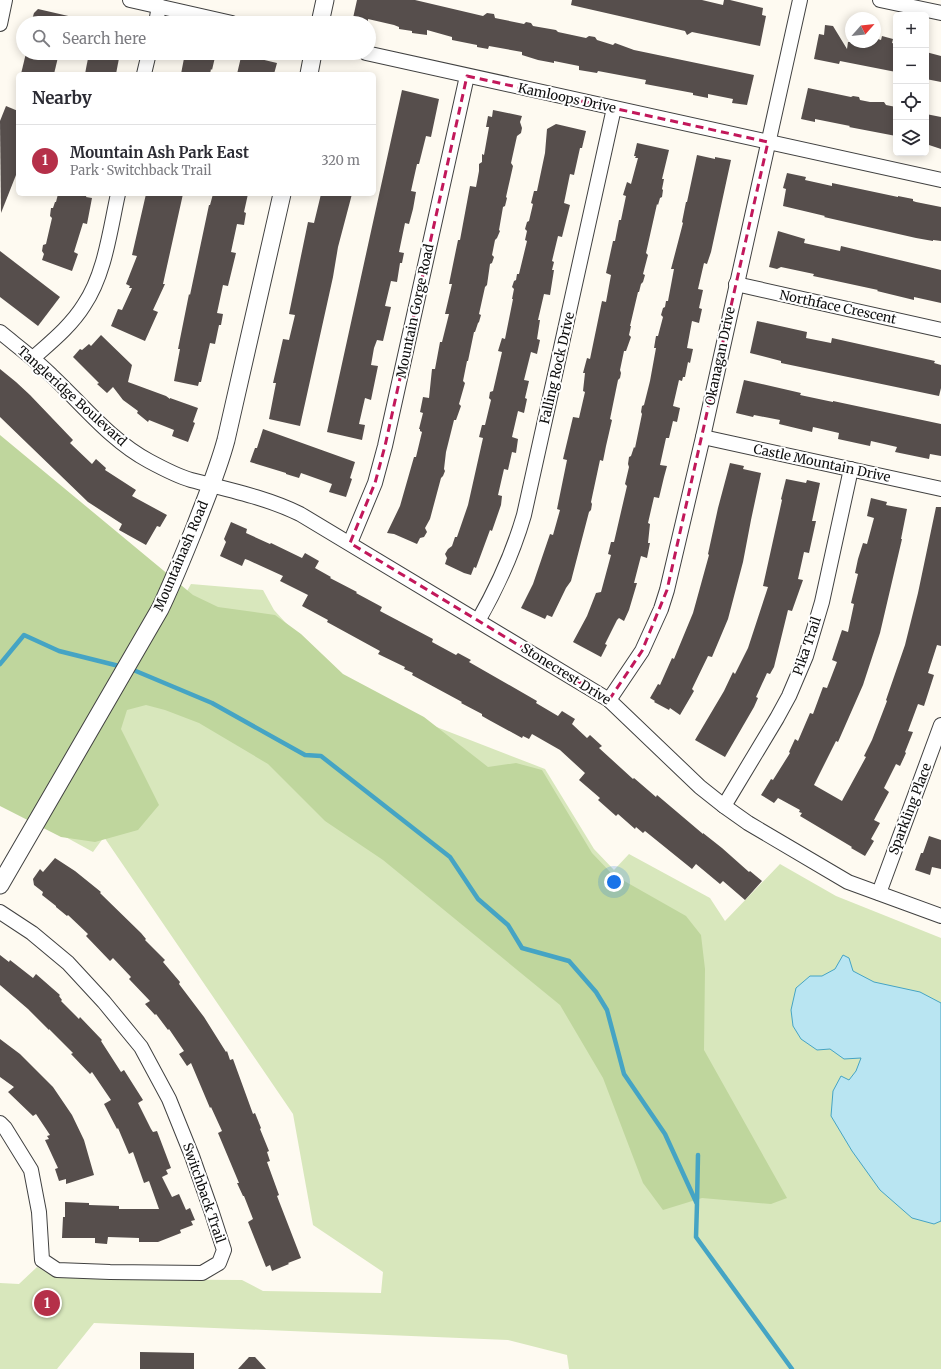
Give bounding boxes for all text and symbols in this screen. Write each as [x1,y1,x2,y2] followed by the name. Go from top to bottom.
[845,12,881,48] north arrow
[893,12,929,156] map controls
[893,12,929,48] button: +
[16,16,376,60] search box
[30,27,52,49] icon: search
[62,29,146,48] text: Search here
[893,48,929,84] button: −
[516,79,618,117] street label: Kamloops Drive
[893,84,929,120] button: locate
[32,87,92,109] text: Nearby
[893,120,929,156] button: layers
[70,143,249,162] text: Mountain Ash Park East
[42,152,48,169] text: 1
[321,152,360,169] text: 320 m
[70,162,211,179] text: Park · Switchback Trail
[392,242,438,380] street label: Mountain Gorge Road
[778,286,898,328] street label: Northface Crescent
[701,305,739,407] street label: Okanagan Drive
[536,310,578,426] street label: Falling Rock Drive
[14,342,130,450] street label: Tangleridge Boulevard
[752,440,892,486] street label: Castle Mountain Drive
[150,498,212,614] street label: Mountainash Road
[789,615,825,677] street label: Pika Trail
[518,640,614,709] street label: Stonecrest Drive
[885,761,935,857] street label: Sparkling Place
[604,872,624,892] your location
[179,1141,229,1245] street label: Switchback Trail
[34,1288,60,1318] pin: 1

